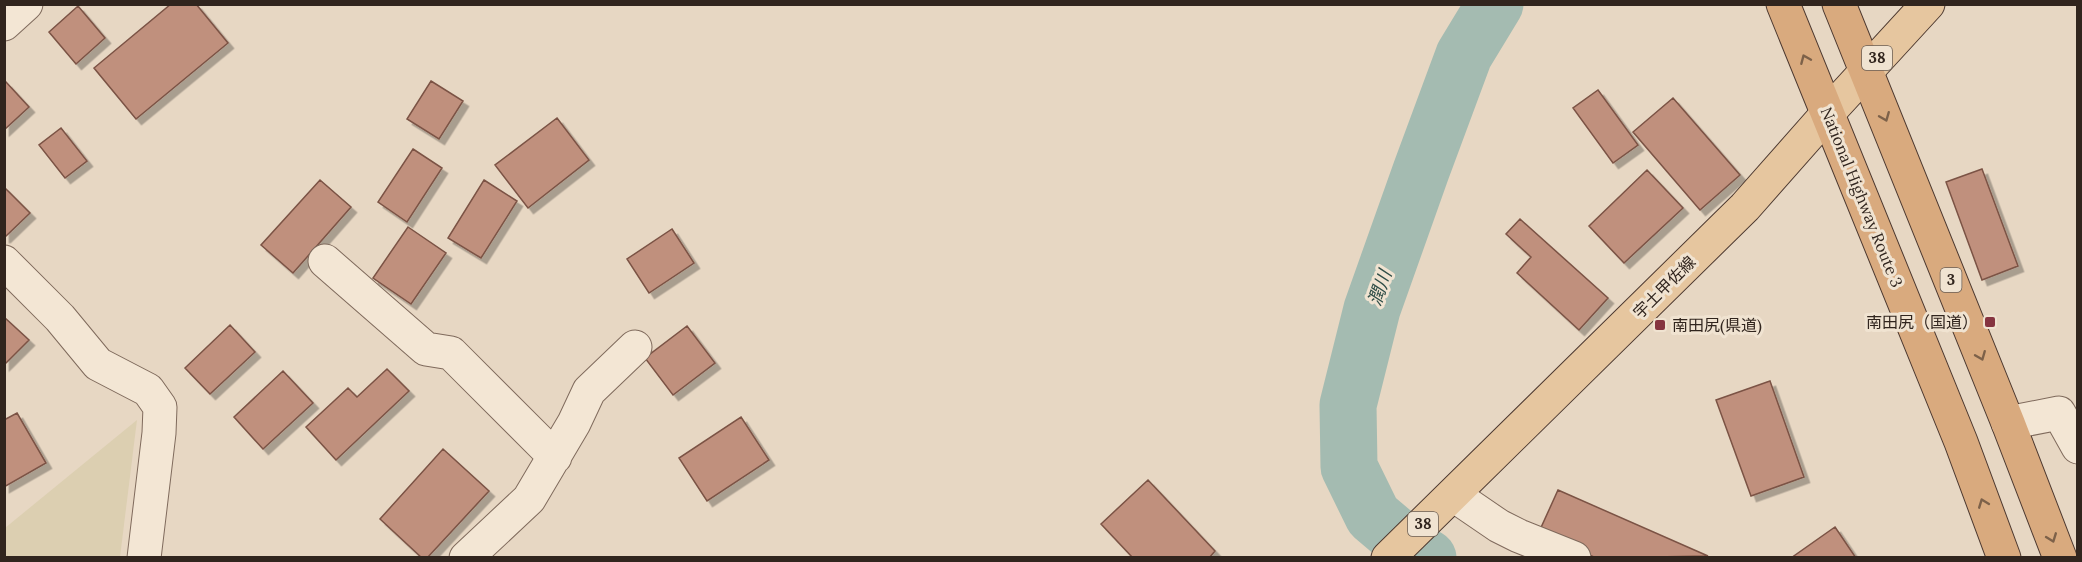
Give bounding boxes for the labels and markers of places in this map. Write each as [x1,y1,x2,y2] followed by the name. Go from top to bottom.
[1866,312,1978,332] place label: 南田尻（国道）
[1672,315,1762,336] place label: 南田尻(県道)
[1983,315,1997,329] marker: 南田尻（国道）
[1653,318,1667,332] marker: 南田尻(県道)

